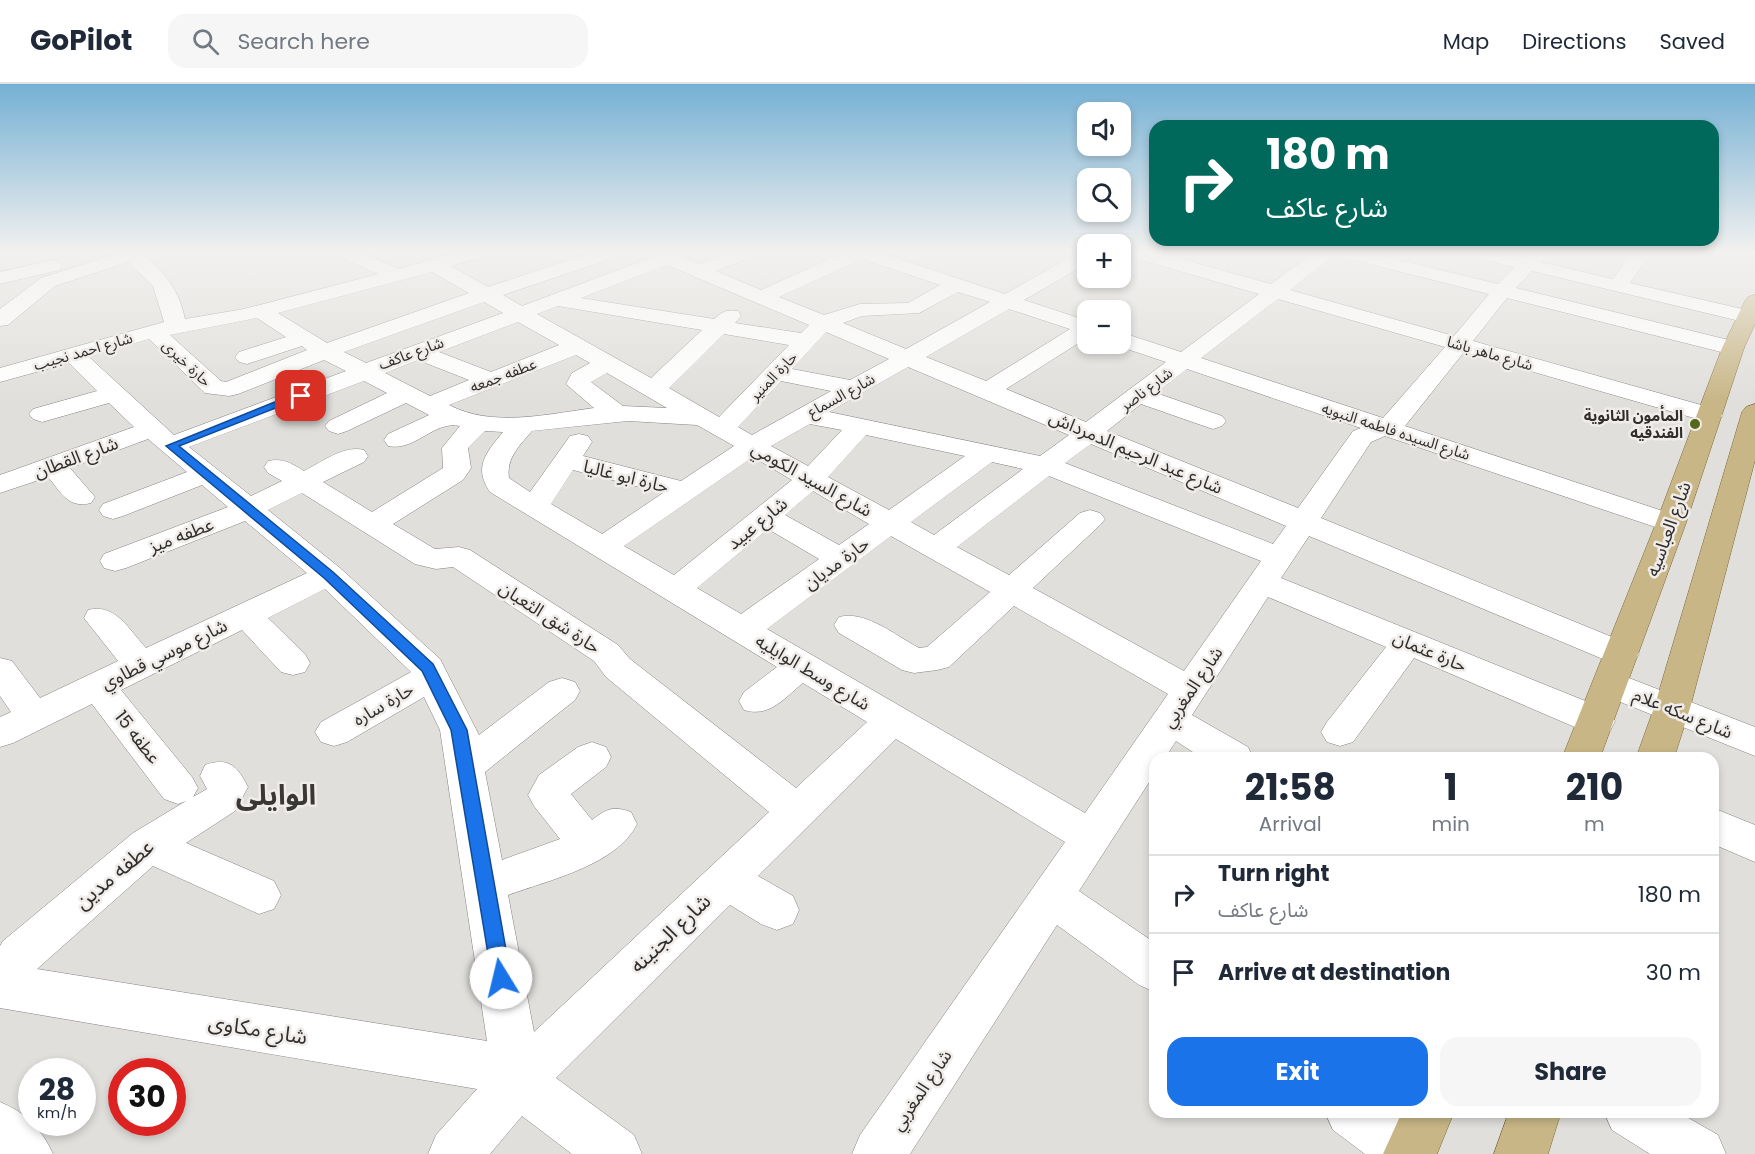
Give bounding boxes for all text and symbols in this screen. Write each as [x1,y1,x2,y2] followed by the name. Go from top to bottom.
[168,14,588,68] search box
[30,21,132,60] text: GoPilot
[189,25,222,58] icon: search
[237,26,370,57] text: Search here
[1443,27,1489,56] text: Map
[1522,27,1626,56] text: Directions
[1659,27,1725,56] text: Saved
[1077,102,1131,354] map controls
[1077,102,1131,156] button: sound
[1266,125,1390,184] text: 180 m
[1167,144,1245,222] icon: right
[1077,168,1131,222] button: search
[1266,189,1388,226] text: شارع عاكف
[1077,234,1131,288] button: +
[1077,300,1131,354] button: −
[31,327,136,377] street label: شارع احمد نجيب
[376,331,447,376] street label: شارع عاكف
[1444,331,1536,377] street label: شارع ماهر باشا
[158,335,216,391] street label: حارة خيرى
[744,347,802,406] street label: حارة المنير
[467,353,540,397] street label: عطفه جمعه
[1114,362,1178,418] street label: شارع ناصر
[804,368,880,424] street label: شارع السماع
[275,370,326,421] pin
[284,379,317,412] icon: arrive
[1318,397,1473,467] street label: شارع السيده فاطمه النبويه
[1045,404,1227,502] street label: شارع عبد الرحيم الدمرداش
[1584,405,1683,443] place label: المأمون الثانوية الفندقيه
[1688,417,1702,431] marker: المأمون الثانوية الفندقيه
[30,430,122,486] street label: شارع القطان
[746,435,877,524] street label: شارع السيد الكومي
[581,453,671,499] street label: حارة ابو غاليا
[1639,478,1699,581] street label: شارع العباسيه
[721,491,794,557] street label: شارع عبيد
[144,511,217,559] street label: عطفه ميز
[798,531,874,595] street label: حارة مديان
[495,575,605,659] street label: حارة شق الثعبان
[97,613,232,697] street label: شارع موسي قطاوي
[1389,624,1471,678] street label: حارة عثمان
[750,628,875,718] street label: شارع وسط الوايليه
[1156,641,1230,734] street label: شارع المغربي
[348,677,418,731] street label: حارة ساره
[1629,682,1736,746] street label: شارع سكه علام
[109,705,167,769] street label: عطفه 15
[1245,762,1336,813] text: 21:58
[1444,762,1457,813] text: 1
[1566,762,1623,813] text: 210
[236,776,316,815] district label: الوايلى
[1259,810,1322,838] text: Arrival
[1432,810,1470,838] text: min
[1584,810,1605,838] text: m
[68,832,160,916] street label: عطفه مدين
[1218,858,1329,889] text: Turn right
[1167,878,1200,911] icon: right
[1638,879,1701,910] text: 180 m
[623,887,718,980] street label: شارع الجنينه
[1218,896,1308,924] text: شارع عاكف
[469,946,533,1010] position arrow
[1167,956,1200,989] icon: arrive
[1218,957,1450,988] text: Arrive at destination
[1646,957,1701,988] text: 30 m
[206,1007,309,1052] street label: شارع مكاوى
[1167,1037,1428,1106] button: Exit
[1440,1037,1701,1106] button: Share
[885,1044,959,1137] street label: شارع المغربي
[108,1058,186,1136] speed limit sign: 30
[39,1068,75,1111] text: 28
[37,1102,77,1123] text: km/h

